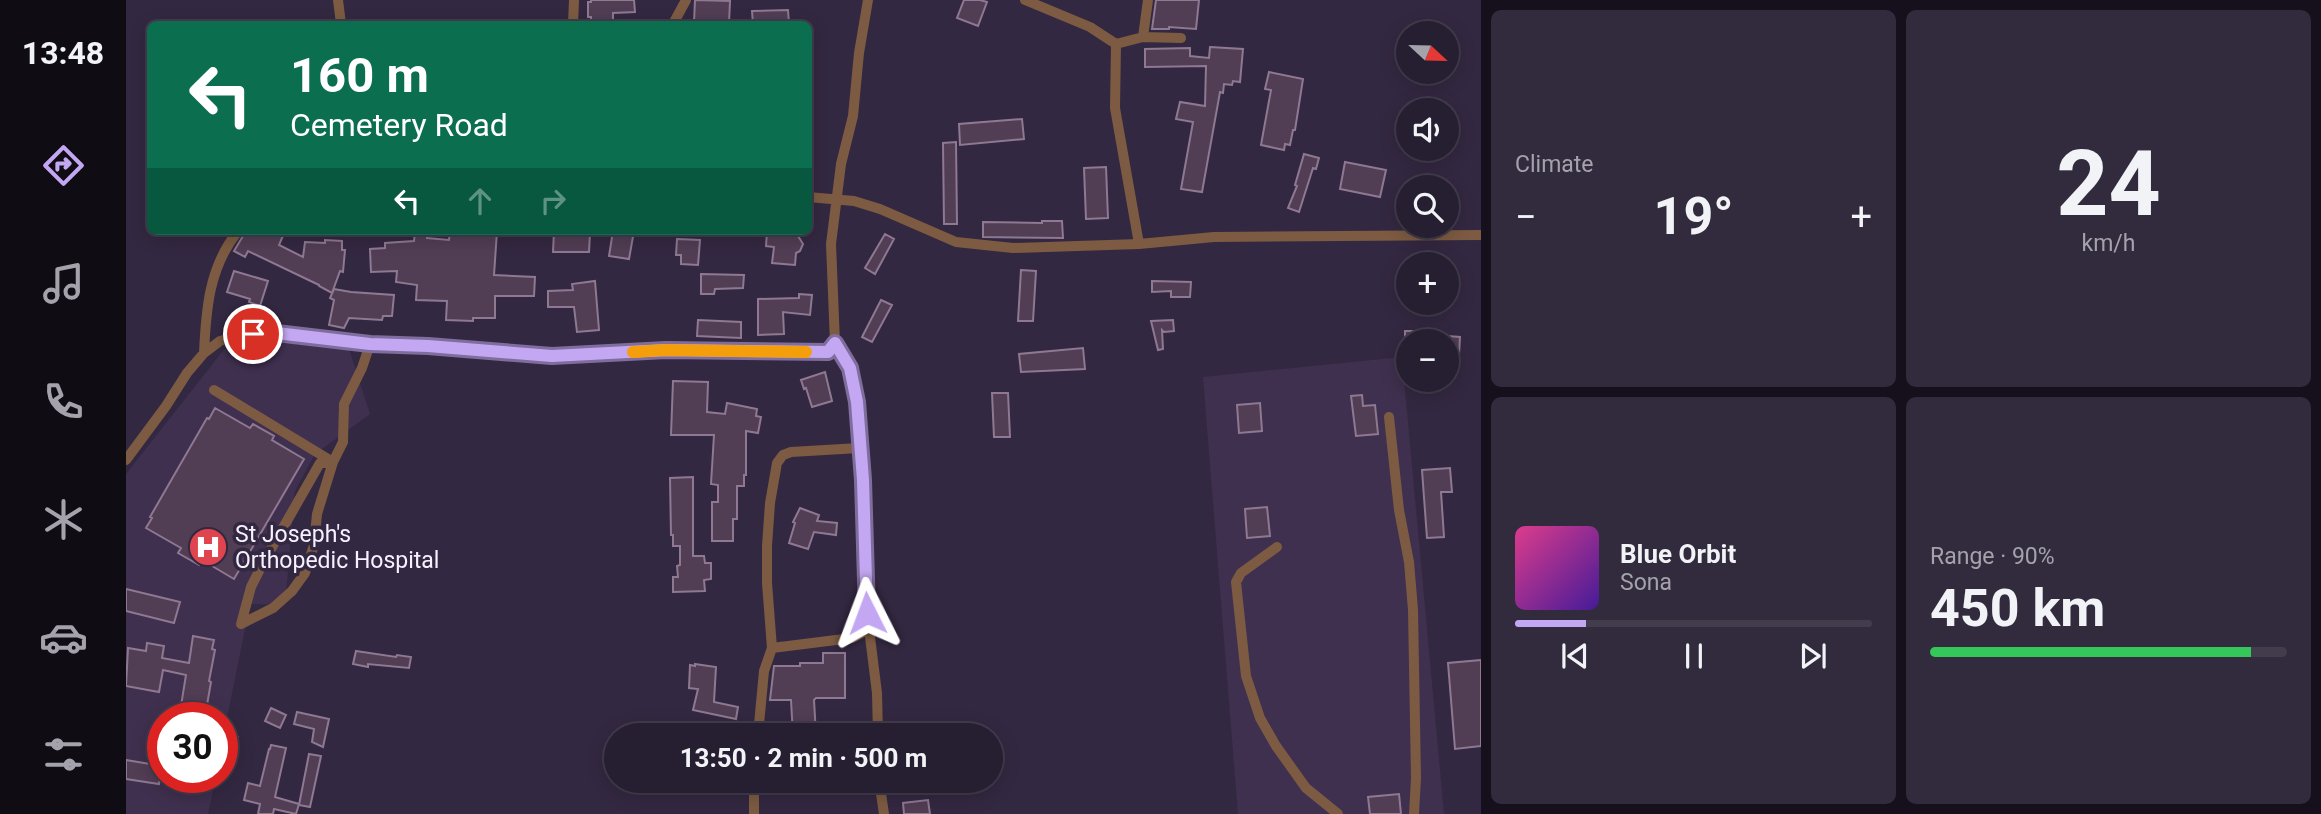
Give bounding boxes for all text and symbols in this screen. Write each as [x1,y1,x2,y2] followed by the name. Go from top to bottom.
[1396,21,1460,84] north arrow
[1396,21,1459,392] map controls
[22,34,104,72] text: 13:48
[290,47,429,104] text: 160 m
[175,49,266,140] icon: left
[1396,98,1459,161] button: sound
[290,106,508,144] text: Cemetery Road
[2056,131,2161,237] text: 24
[39,141,88,190] icon: directions
[1515,151,1594,178] text: Climate
[1396,175,1459,238] button: search
[388,182,426,220] icon: left
[461,182,499,220] icon: ahead
[534,182,572,220] icon: right
[1654,186,1734,247] text: 19°
[1515,195,1537,239] text: −
[1850,195,1872,239] text: +
[2082,230,2136,257] text: km/h
[1396,252,1459,315] button: +
[39,259,88,308] icon: music
[223,304,283,364] pin
[234,315,272,353] icon: arrive
[1396,329,1459,392] button: −
[39,377,88,426] icon: phone
[39,495,88,544] icon: climate
[235,521,439,574] place label: St Joseph's Orthopedic Hospital
[187,526,229,568] hospital icon: St Joseph's Orthopedic Hospital
[1620,539,1736,569] text: Blue Orbit
[1930,543,2055,570] text: Range · 90%
[1620,569,1672,596] text: Sona
[830,576,904,650] position arrow
[1930,578,2105,639] text: 450 km
[39,613,88,662] icon: car
[1556,637,1594,675] icon: previous
[1675,637,1713,675] icon: pause
[1794,637,1832,675] icon: next
[147,702,238,793] speed limit sign: 30
[39,730,88,779] icon: filters
[680,743,927,773] text: 13:50 · 2 min · 500 m

